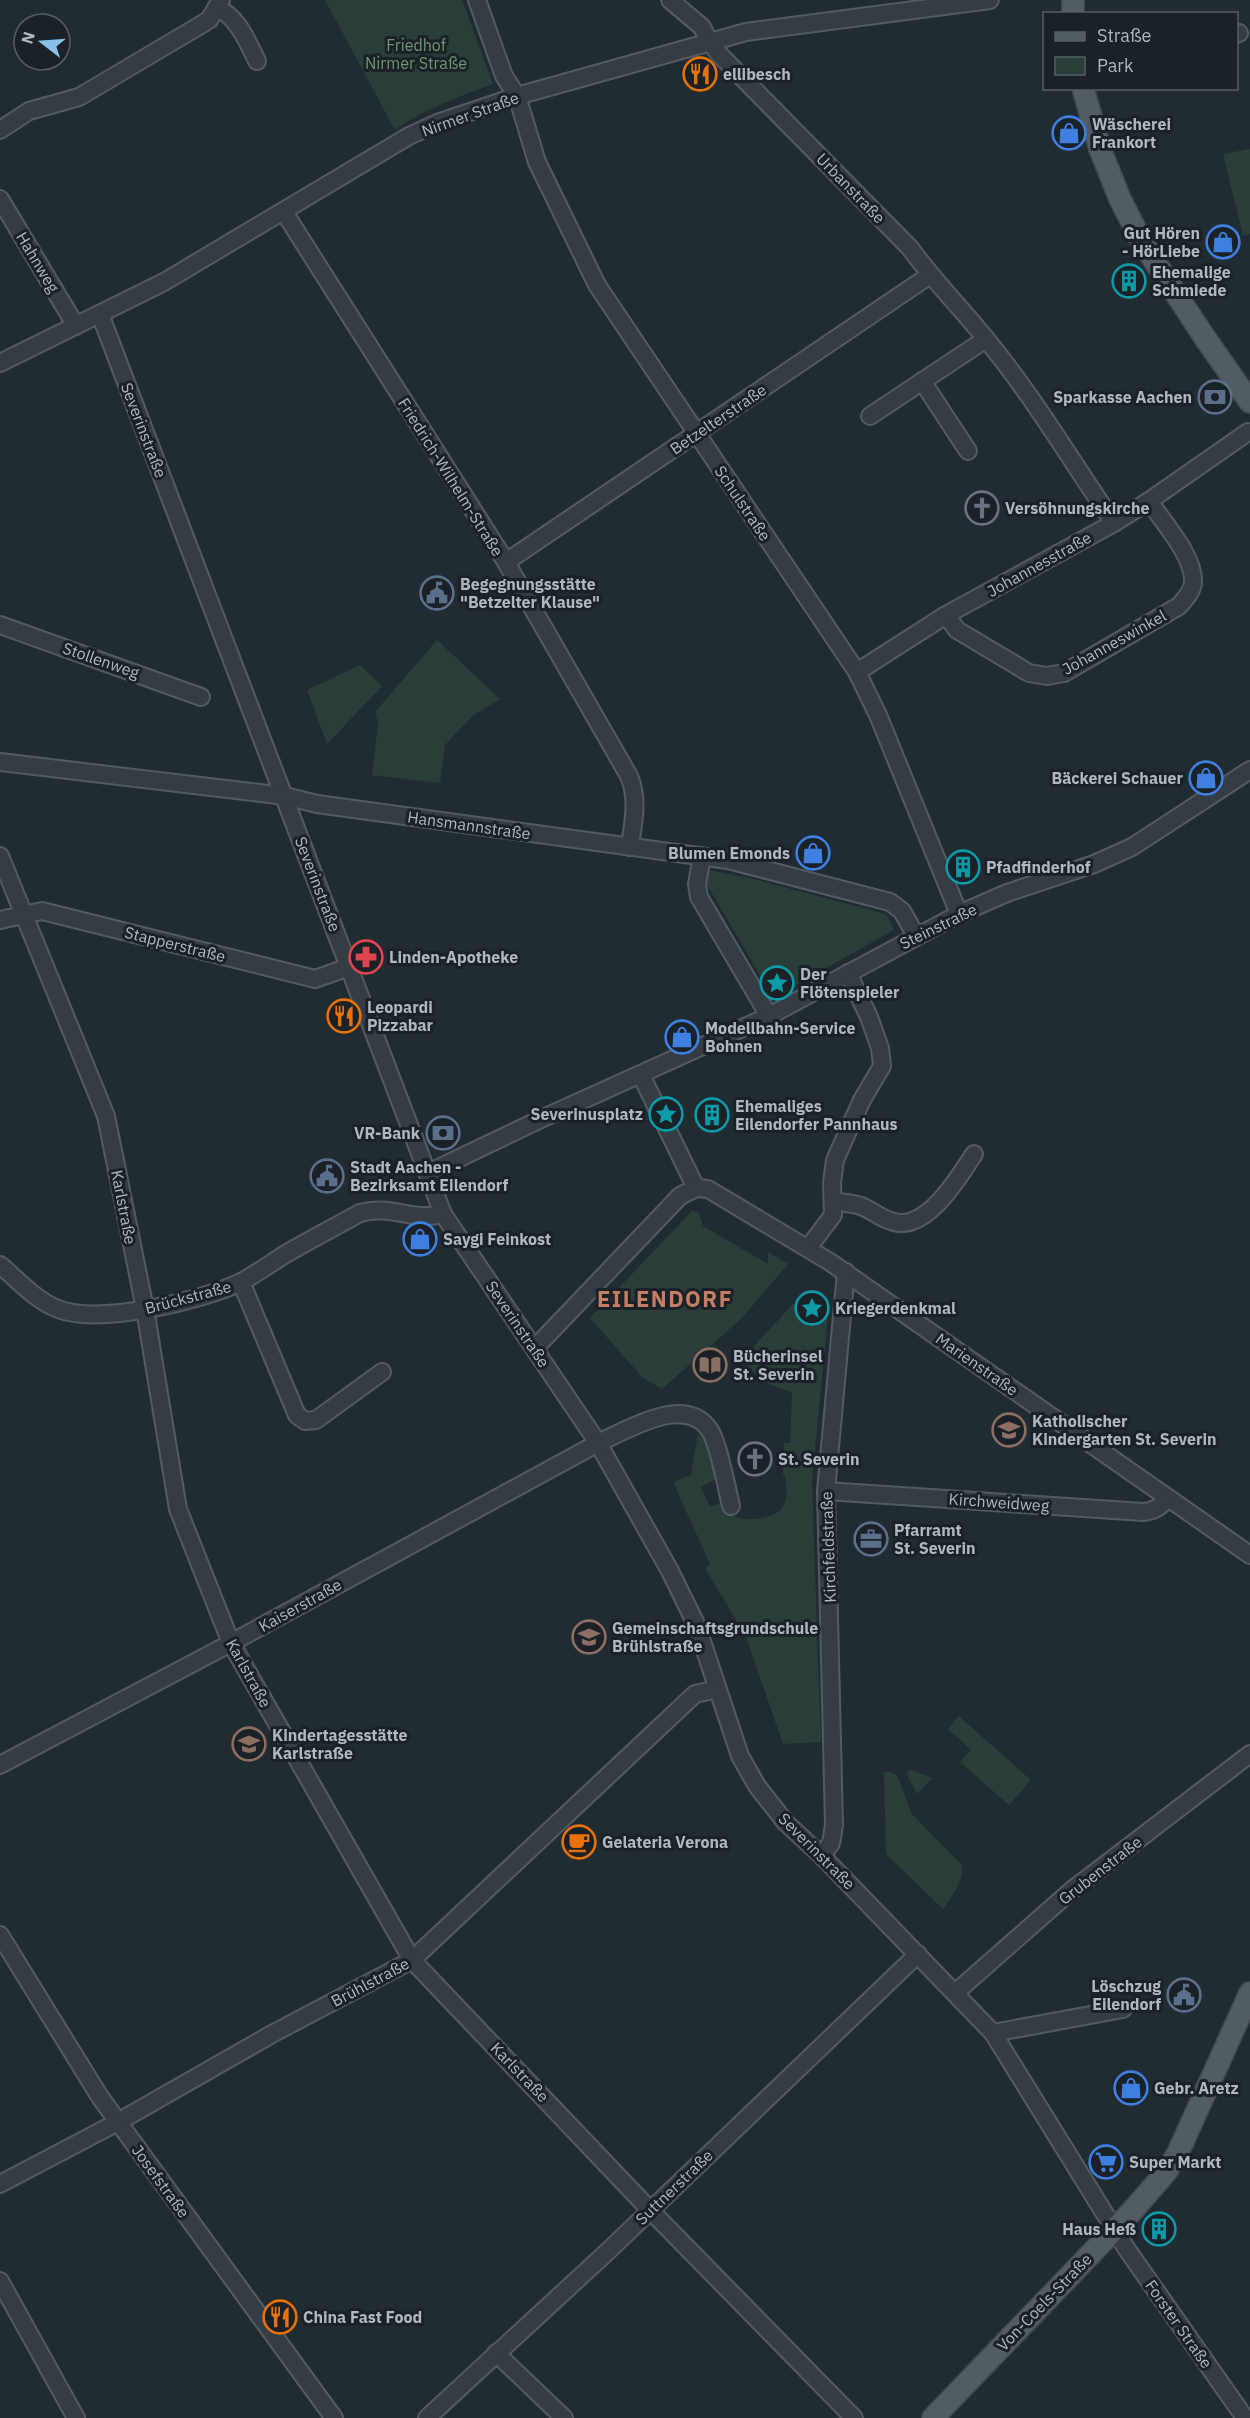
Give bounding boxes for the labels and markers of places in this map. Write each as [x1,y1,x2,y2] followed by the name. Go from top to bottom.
[682,56,718,92] restaurant icon: ellibesch
[723,64,791,84] place label: ellibesch
[1092,114,1171,152] place label: Wäscherei Frankort
[1051,115,1087,151] shop icon: Wäscherei Frankort
[1122,223,1200,261] place label: Gut Hören - HörLiebe
[1205,224,1241,260] shop icon: Gut Hören - HörLiebe
[1152,262,1231,300] place label: Ehemalige Schmiede
[1111,263,1147,299] building icon: Ehemalige Schmiede
[1197,379,1233,415] bank icon: Sparkasse Aachen
[1053,387,1192,407] place label: Sparkasse Aachen
[964,490,1000,526] church icon: Versöhnungskirche
[1005,498,1149,518] place label: Versöhnungskirche
[460,574,600,612] place label: Begegnungsstätte "Betzelter Klause"
[419,575,455,611] public building icon: Begegnungsstätte "Betzelter Klause"
[1188,760,1224,796] shop icon: Bäckerei Schauer
[1052,768,1184,788] place label: Bäckerei Schauer
[795,835,831,871] shop icon: Blumen Emonds
[668,843,790,863] place label: Blumen Emonds
[945,849,981,885] building icon: Pfadfinderhof
[986,857,1091,877] place label: Pfadfinderhof
[348,939,384,975] pharmacy icon: Linden-Apotheke
[389,947,518,967] place label: Linden-Apotheke
[800,964,900,1002] place label: Der Flötenspieler
[759,965,795,1001] place icon: Der Flötenspieler
[367,997,434,1035] place label: Leopardi Pizzabar
[326,998,362,1034] restaurant icon: Leopardi Pizzabar
[705,1018,855,1056] place label: Modellbahn-Service Bohnen
[664,1019,700,1055] shop icon: Modellbahn-Service Bohnen
[648,1096,684,1132] place icon: Severinusplatz
[735,1096,898,1134] place label: Ehemaliges Eilendorfer Pannhaus
[694,1097,730,1133] building icon: Ehemaliges Eilendorfer Pannhaus
[531,1104,643,1124] place label: Severinusplatz
[425,1115,461,1151] bank icon: VR-Bank
[354,1123,421,1143] place label: VR-Bank
[350,1157,508,1195] place label: Stadt Aachen - Bezirksamt Eilendorf
[309,1158,345,1194] public building icon: Stadt Aachen - Bezirksamt Eilendorf
[402,1221,438,1257] shop icon: Saygi Feinkost
[443,1229,551,1249] place label: Saygi Feinkost
[794,1290,830,1326] place icon: Kriegerdenkmal
[835,1298,956,1318] place label: Kriegerdenkmal
[733,1346,823,1384] place label: Bücherinsel St. Severin
[692,1347,728,1383] library icon: Bücherinsel St. Severin
[1032,1411,1217,1449] place label: Katholischer Kindergarten St. Severin
[991,1412,1027,1448] school or university icon: Katholischer Kindergarten St. Severin
[737,1441,773,1477] church icon: St. Severin
[778,1449,860,1469] place label: St. Severin
[894,1520,976,1558] place label: Pfarramt St. Severin
[853,1521,889,1557] office icon: Pfarramt St. Severin
[612,1618,818,1656] place label: Gemeinschaftsgrundschule Brühlstraße
[571,1619,607,1655] school or university icon: Gemeinschaftsgrundschule Brühlstraße
[272,1725,408,1763] place label: Kindertagesstätte Karlstraße
[231,1726,267,1762] school or university icon: Kindertagesstätte Karlstraße
[561,1824,597,1860] cafe icon: Gelateria Verona
[602,1832,728,1852] place label: Gelateria Verona
[1091,1976,1161,2014] place label: Löschzug Eilendorf
[1166,1977,1202,2013] public building icon: Löschzug Eilendorf
[1113,2070,1149,2106] shop icon: Gebr. Aretz
[1154,2078,1239,2098] place label: Gebr. Aretz
[1088,2144,1124,2180] supermarket icon: Super Markt
[1129,2152,1221,2172] place label: Super Markt
[1141,2211,1177,2247] building icon: Haus Heß
[1062,2219,1136,2239] place label: Haus Heß
[262,2299,298,2335] restaurant icon: China Fast Food
[303,2307,422,2327] place label: China Fast Food

